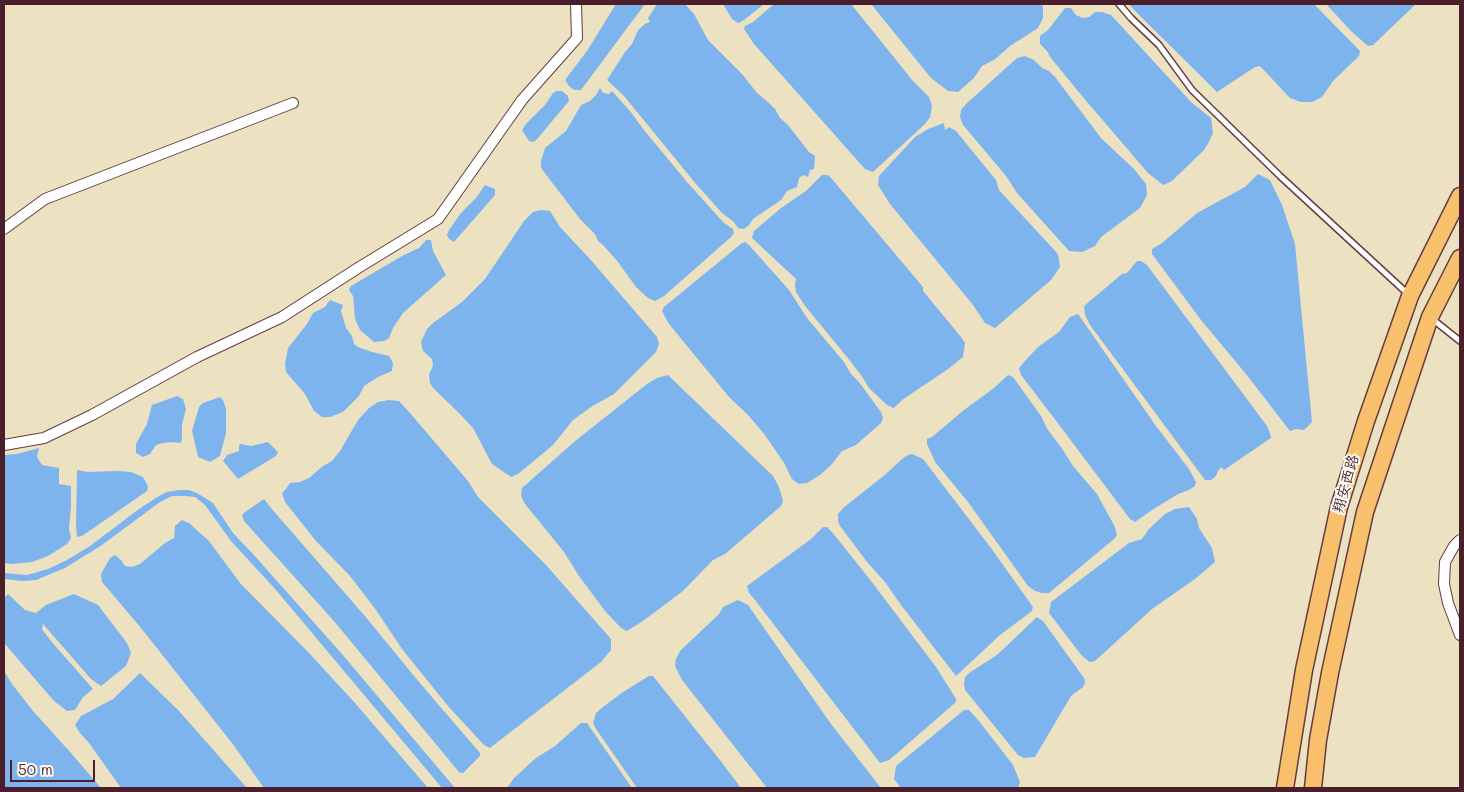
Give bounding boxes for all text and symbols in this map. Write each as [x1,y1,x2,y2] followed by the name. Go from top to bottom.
[1329,453,1363,515] street label: 翔安西路
[12,750,98,782] scale bar
[18,759,53,779] text: 50 m

